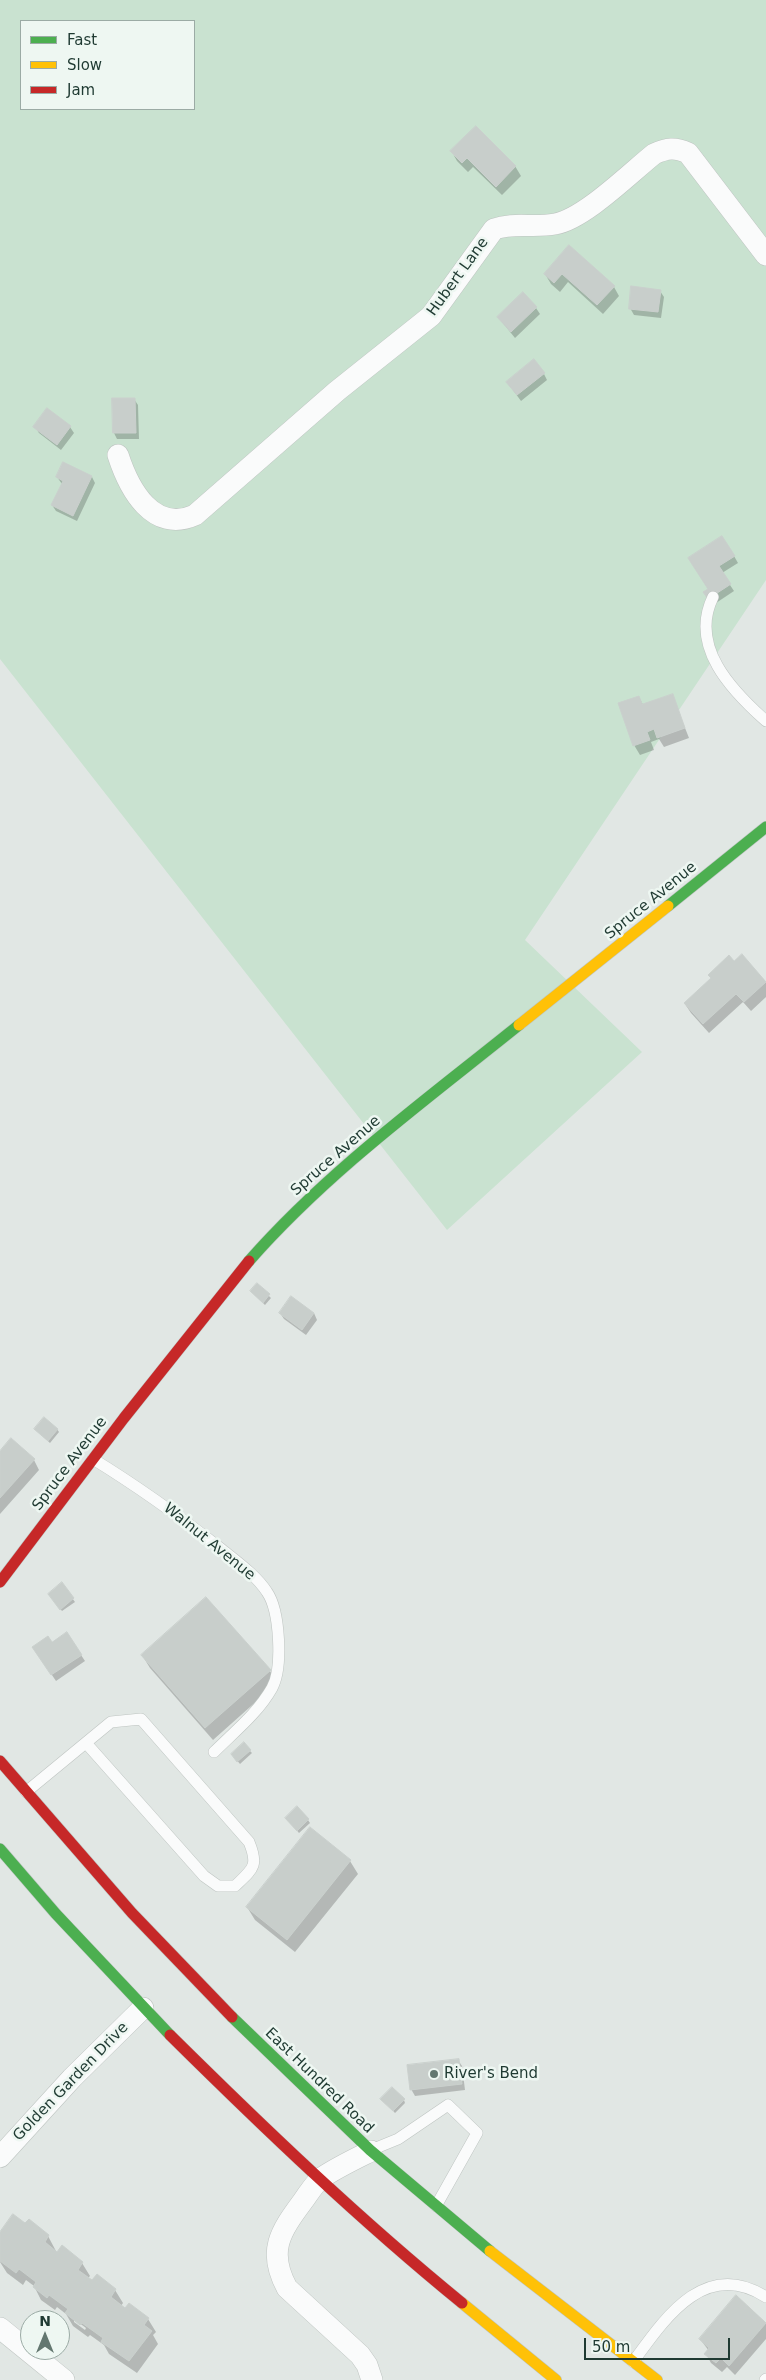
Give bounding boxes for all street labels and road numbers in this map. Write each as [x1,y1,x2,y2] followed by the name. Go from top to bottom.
[423,234,493,320] street label: Hubert Lane
[602,859,700,943] street label: Spruce Avenue
[288,1112,384,1200] street label: Spruce Avenue
[29,1414,111,1514] street label: Spruce Avenue
[160,1500,258,1584] street label: Walnut Avenue
[10,2019,132,2145] street label: Golden Garden Drive
[261,2025,377,2137] street label: East Hundred Road

